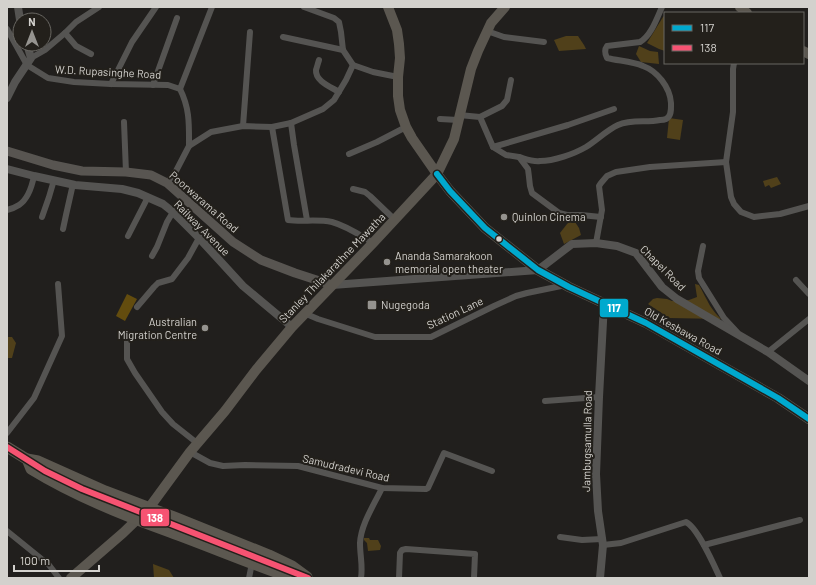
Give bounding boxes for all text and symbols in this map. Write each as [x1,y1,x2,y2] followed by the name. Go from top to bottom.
[12,12,52,52] north arrow
[664,12,804,64] legend
[28,15,36,28] text: N
[700,20,714,34] text: 117
[700,40,717,54] text: 138
[55,62,162,81] street label: W.D. Rupasinghe Road
[167,168,241,235] street label: Poorwarama Road
[172,197,233,258] street label: Railway Avenue
[276,210,388,325] street label: Stanley Thilakarathne Mawatha
[512,210,586,223] place label: Quinlon Cinema
[499,212,509,222] marker: Quinlon Cinema
[494,234,504,244] unlabelled marker
[638,242,689,293] street label: Chapel Road
[395,249,503,275] place label: Ananda Samarakoon memorial open theater
[382,257,392,267] marker: Ananda Samarakoon memorial open theater
[425,294,485,331] street label: Station Lane
[381,298,430,311] place label: Nugegoda
[599,298,629,318] line badge: 117
[366,299,378,311] marker: Nugegoda
[607,301,621,314] text: 117
[642,304,724,357] street label: Old Kesbawa Road
[118,315,197,341] place label: Australian Migration Centre
[200,323,210,333] marker: Australian Migration Centre
[579,390,594,492] street label: Jambugsamulla Road
[301,451,391,484] street label: Samudradevi Road
[140,508,170,527] line badge: 138
[147,511,163,524] text: 138
[14,547,99,573] scale bar
[20,553,50,567] text: 100 m

